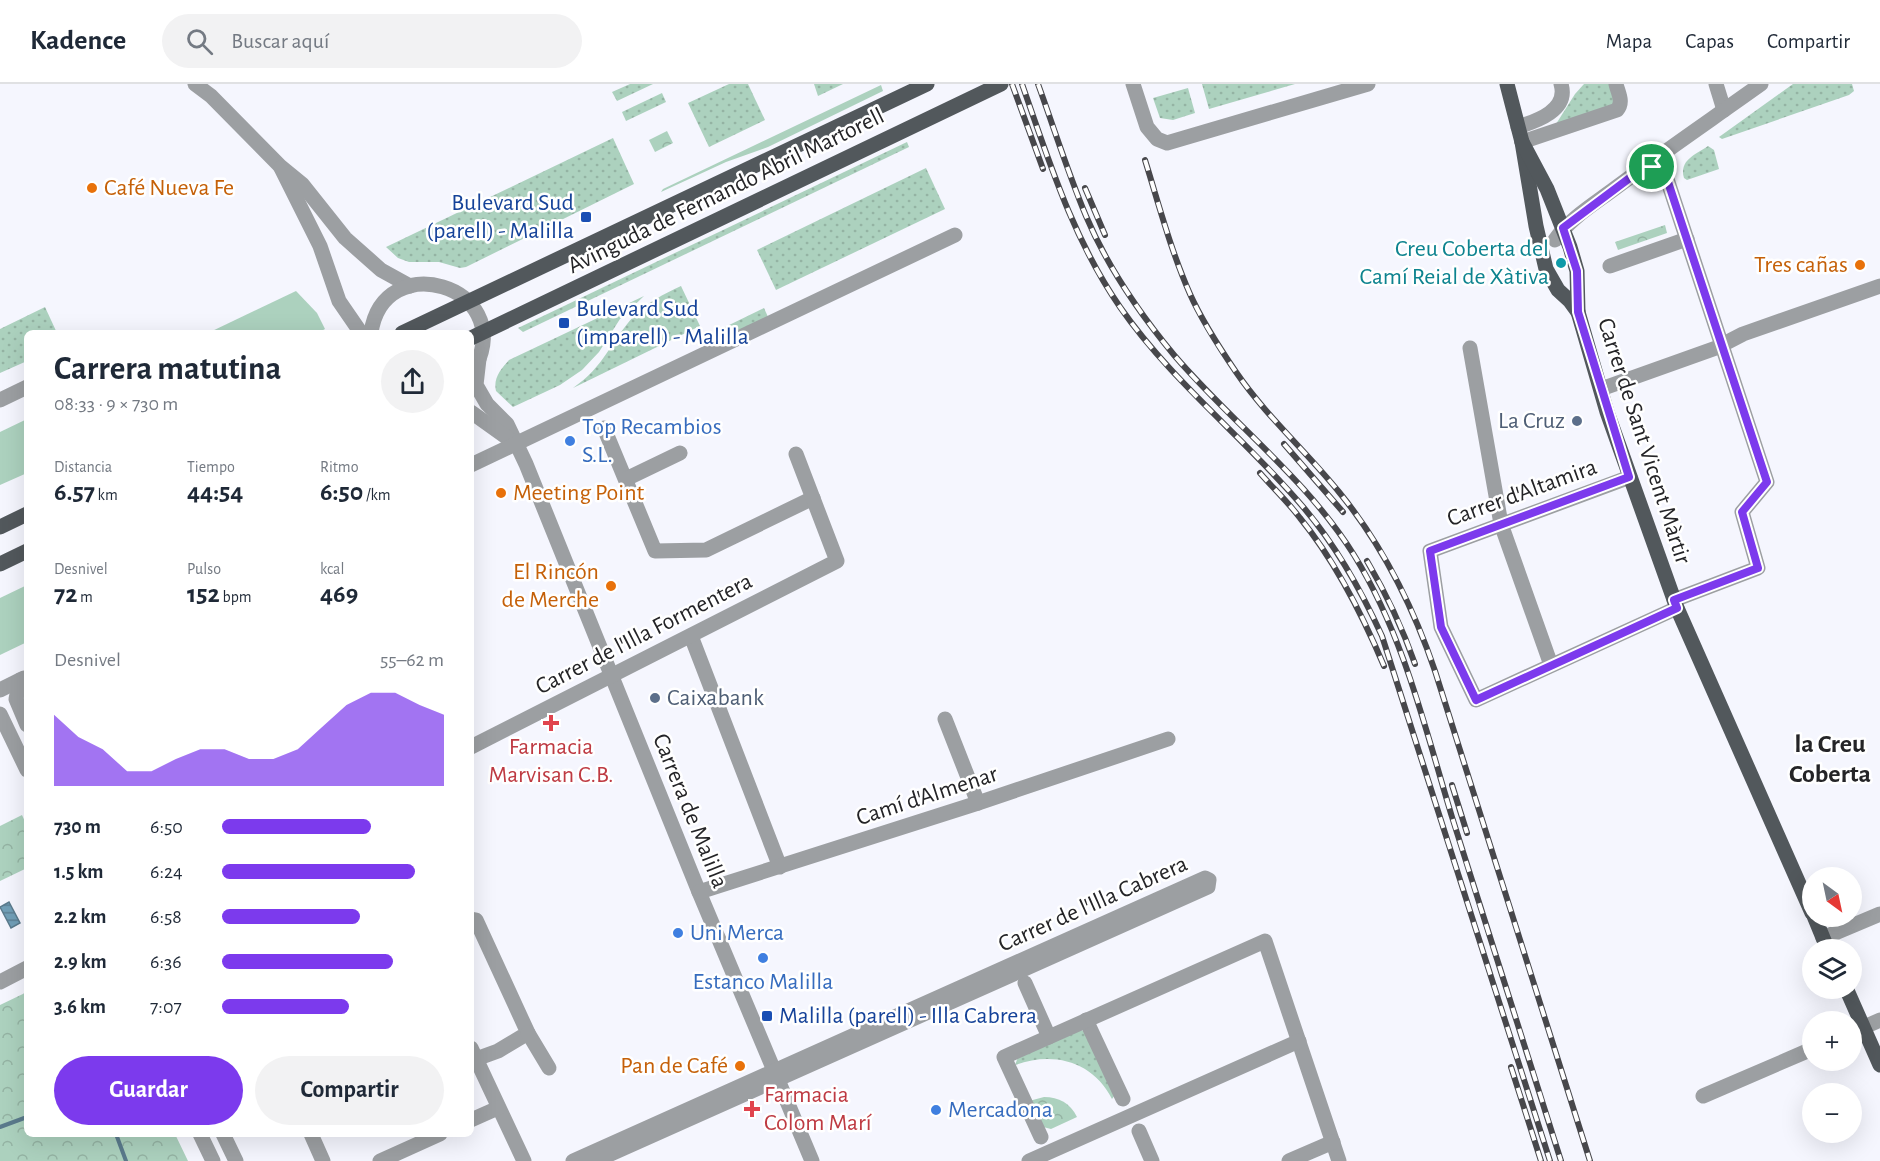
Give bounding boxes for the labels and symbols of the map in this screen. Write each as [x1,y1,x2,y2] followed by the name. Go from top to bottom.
[564,104,888,278] street label: Avinguda de Fernando Abril Martorell
[1626,141,1677,192] pin
[104,176,234,200] place label: Café Nueva Fe
[85,181,99,195] marker: Café Nueva Fe
[426,191,574,243] place label: Bulevard Sud (parell) - Malilla
[579,210,593,224] marker: Bulevard Sud (parell) - Malilla
[1360,237,1549,289] place label: Creu Coberta del Camí Reial de Xàtiva
[1754,253,1848,277] place label: Tres cañas
[1554,256,1568,270] marker: Creu Coberta del Camí Reial de Xàtiva
[1853,258,1867,272] marker: Tres cañas
[576,297,749,349] place label: Bulevard Sud (imparell) - Malilla
[1593,315,1695,567] street label: Carrer de Sant Vicent Màrtir
[557,316,571,330] marker: Bulevard Sud (imparell) - Malilla
[1498,409,1565,433] place label: La Cruz
[1570,414,1584,428] marker: La Cruz
[582,415,722,467] place label: Top Recambios S.L.
[563,434,577,448] marker: Top Recambios S.L.
[1444,455,1600,531] street label: Carrer d'Altamira
[513,481,645,505] place label: Meeting Point
[494,486,508,500] marker: Meeting Point
[502,560,599,612] place label: El Rincón de Merche
[532,569,756,699] street label: Carrer de l'Illa Formentera
[604,579,618,593] marker: El Rincón de Merche
[667,686,764,710] place label: Caixabank
[648,691,662,705] marker: Caixabank
[544,716,558,730] marker: Farmacia Marvisan C.B.
[648,730,732,892] street label: Carrera de Malilla
[1789,731,1871,787] district label: la Creu Coberta
[489,735,614,787] place label: Farmacia Marvisan C.B.
[853,762,1001,830] street label: Camí d'Almenar
[995,852,1191,956] street label: Carrer de l'Illa Cabrera
[1802,867,1862,927] north arrow
[690,921,784,945] place label: Uni Merca
[671,926,685,940] marker: Uni Merca
[756,951,770,965] marker: Estanco Malilla
[693,970,833,994] place label: Estanco Malilla
[779,1004,1037,1028] place label: Malilla (parell) - Illa Cabrera
[760,1009,774,1023] marker: Malilla (parell) - Illa Cabrera
[620,1054,728,1078] place label: Pan de Café
[733,1059,747,1073] marker: Pan de Café
[764,1083,872,1135] place label: Farmacia Colom Marí
[948,1098,1053,1122] place label: Mercadona
[745,1102,759,1116] marker: Farmacia Colom Marí
[929,1103,943,1117] marker: Mercadona

